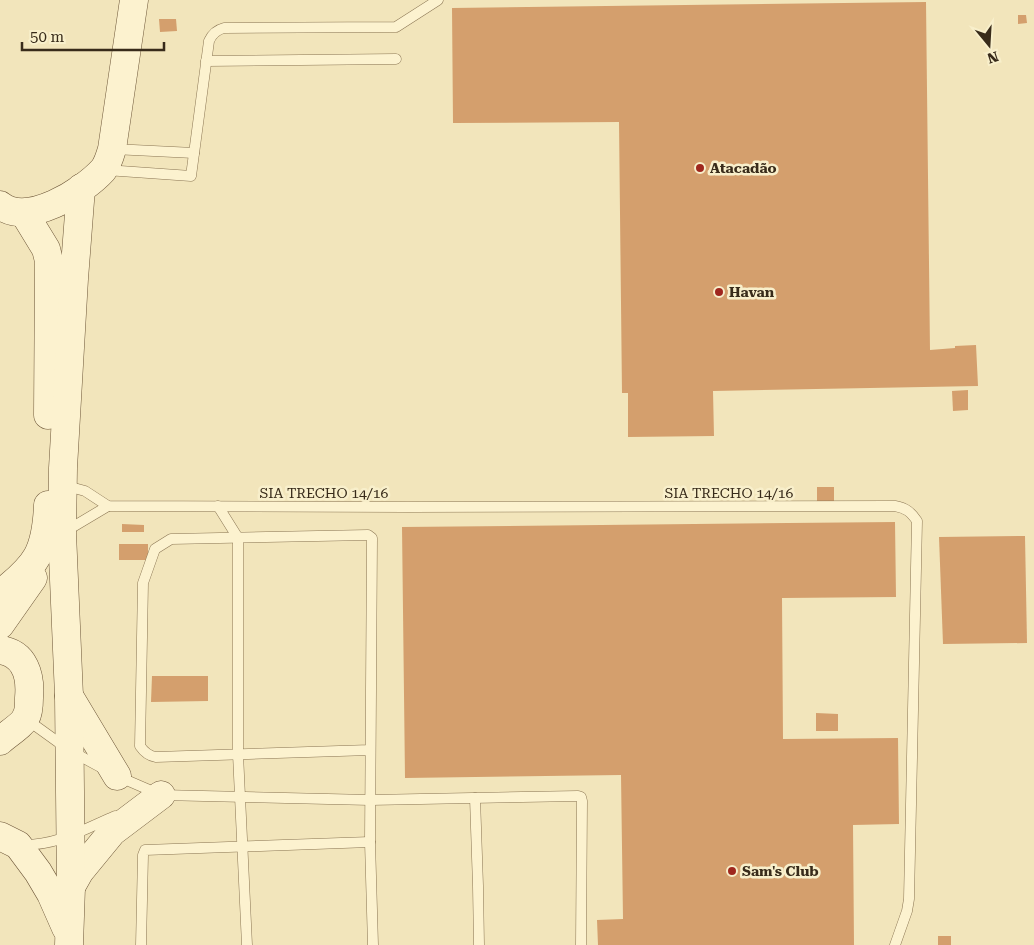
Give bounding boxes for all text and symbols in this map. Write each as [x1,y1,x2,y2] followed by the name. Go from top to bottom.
[22,20,165,52] scale bar
[964,20,1014,70] north arrow
[30,28,65,46] text: 50 m
[985,48,1001,67] text: N
[710,160,777,176] place label: Atacadão
[694,162,706,174] marker: Atacadão
[729,284,775,300] place label: Havan
[713,286,725,298] marker: Havan
[260,485,389,501] street label: SIA TRECHO 14/16
[665,485,794,501] street label: SIA TRECHO 14/16
[742,863,819,879] place label: Sam's Club
[726,865,738,877] marker: Sam's Club

